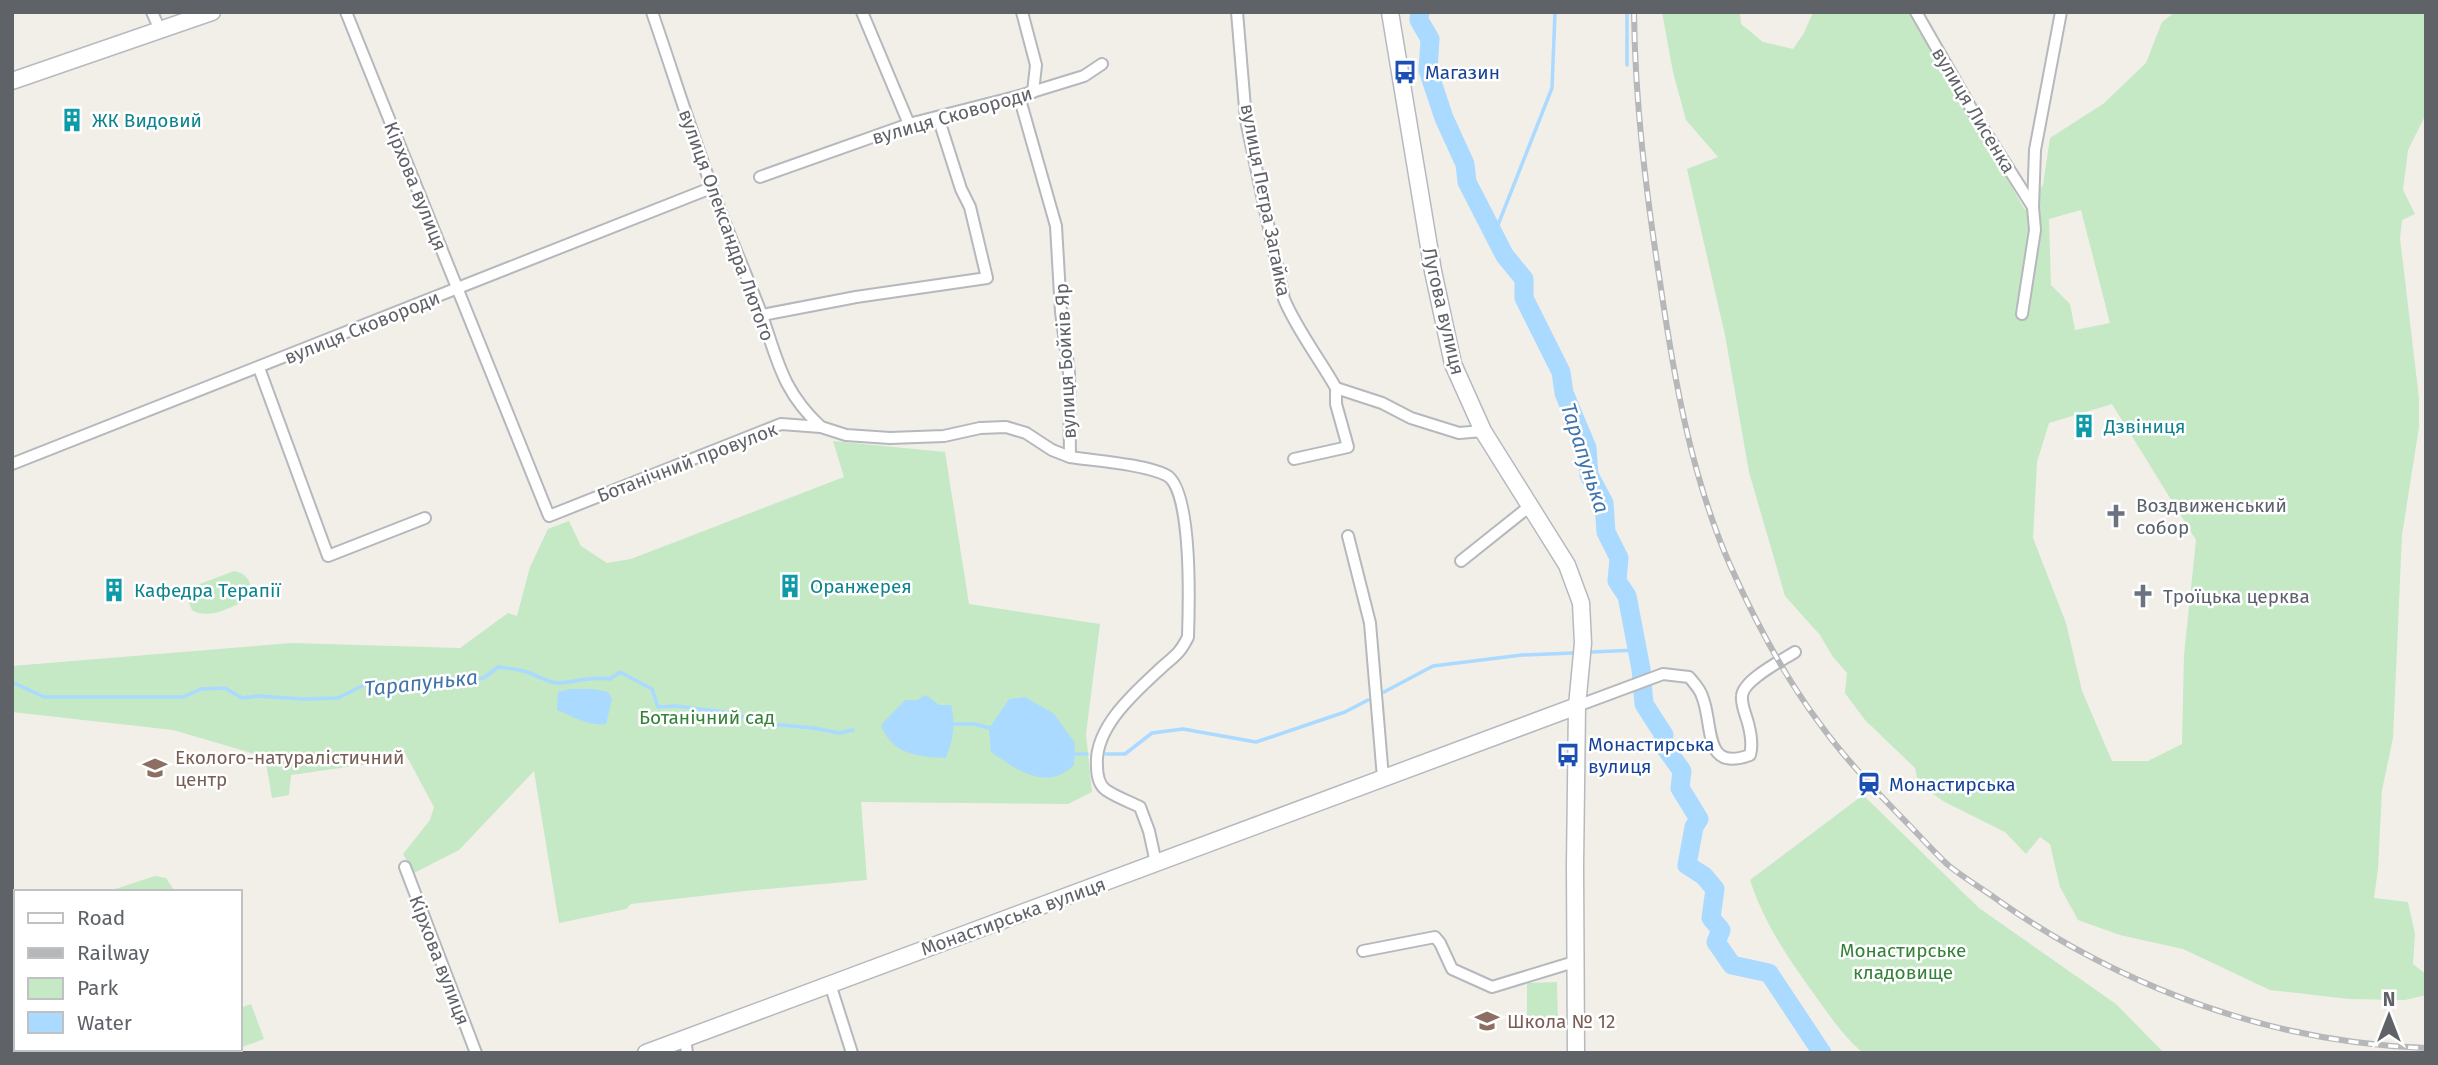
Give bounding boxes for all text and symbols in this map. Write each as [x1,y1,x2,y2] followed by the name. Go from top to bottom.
[1927,43,2020,177] street label: вулиця Лисенка
[1391,58,1419,86] bus stop icon: Магазин
[1425,61,1500,84] place label: Магазин
[869,82,1035,149] street label: вулиця Сковороди
[1236,102,1295,298] street label: вулиця Петра Загайка
[58,106,86,134] building icon: ЖК Видовий
[674,106,779,344] street label: вулиця Олександра Лютого
[92,109,202,132] place label: ЖК Видовий
[379,118,452,254] street label: Кірхова вулиця
[1418,245,1469,377] street label: Лугова вулиця
[1050,283,1081,439] street label: вулиця Бойків Яр
[281,286,443,369] street label: вулиця Сковороди
[1555,400,1615,516] water label: Тарапунька
[2070,412,2098,440] building icon: Дзвіниця
[2103,415,2185,438] place label: Дзвіниця
[594,417,781,507] street label: Ботанічний провулок
[2136,494,2287,539] place label: Воздвиженський собор
[2102,502,2130,530] church icon: Воздвиженський собор
[776,572,804,600] building icon: Оранжерея
[810,575,912,598] place label: Оранжерея
[100,576,128,604] building icon: Кафедра Терапії
[134,579,282,602] place label: Кафедра Терапії
[2129,582,2157,610] church icon: Троїцька церква
[2163,585,2310,608] place label: Троїцька церква
[363,664,479,702] water label: Тарапунька
[639,706,775,729] park label: Ботанічний сад
[1588,733,1715,778] place label: Монастирська вулиця
[1554,741,1582,769] bus stop icon: Монастирська вулиця
[175,746,405,791] place label: Еколого-натуралістичний центр
[141,754,169,782] school or university icon: Еколого-натуралістичний центр
[1855,770,1883,798] station icon: Монастирська
[1889,773,2016,796] place label: Монастирська
[918,872,1109,961] street label: Монастирська вулиця
[14,890,242,1051] legend
[404,892,475,1028] street label: Кірхова вулиця
[77,905,125,931] text: Road
[1840,939,1966,984] park label: Монастирське кладовище
[77,940,150,966] text: Railway
[77,975,119,1001] text: Park
[2354,981,2424,1051] north arrow
[2383,988,2395,1011] text: N
[1473,1007,1501,1035] school or university icon: Школа № 12
[77,1010,132,1036] text: Water
[1507,1010,1615,1033] place label: Школа № 12

